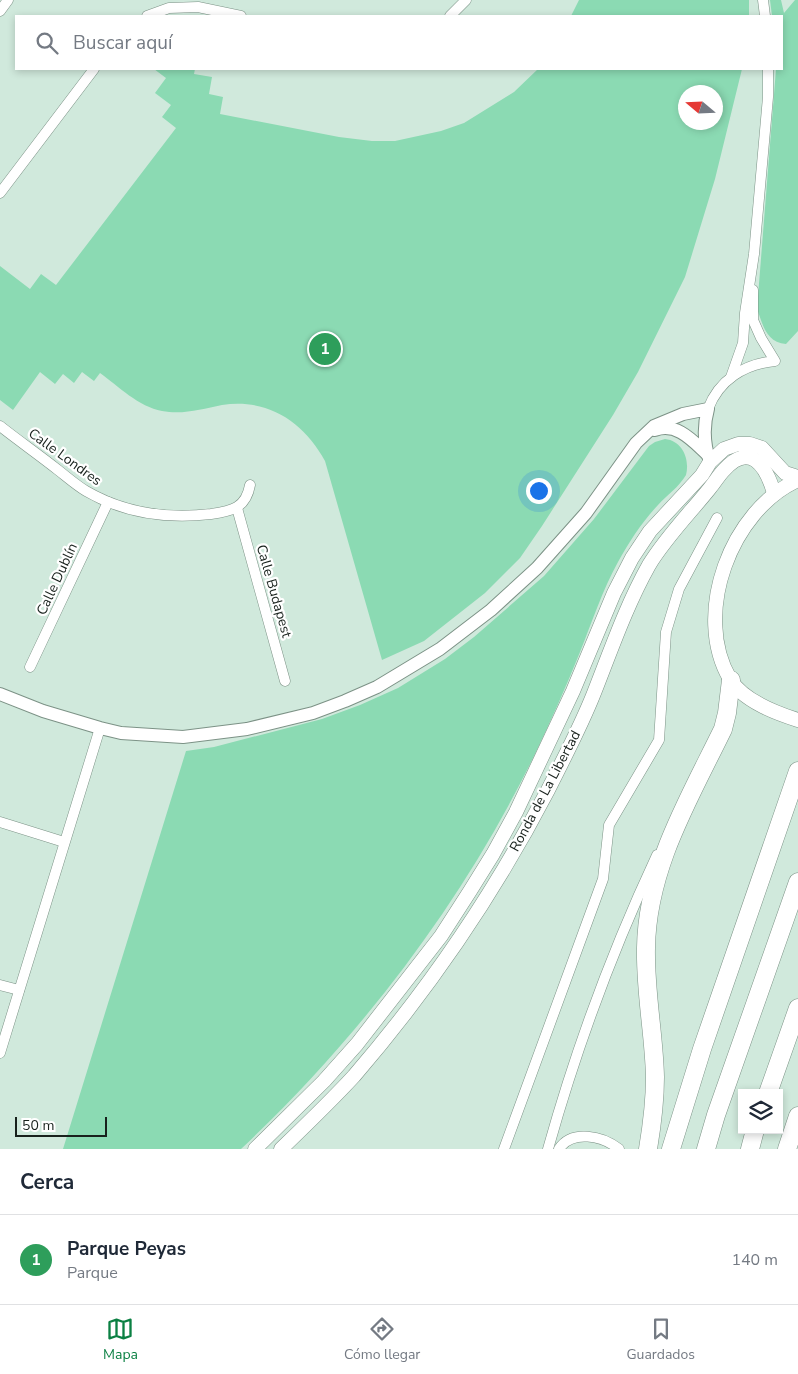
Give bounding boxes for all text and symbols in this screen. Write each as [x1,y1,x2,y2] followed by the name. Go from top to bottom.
[15,15,783,70] search box
[33,29,61,57] icon: search
[73,30,172,56] text: Buscar aquí
[678,85,723,130] north arrow
[309,330,341,368] pin: 1
[24,424,106,490] street label: Calle Londres
[526,478,552,504] your location
[32,540,82,618] street label: Calle Dublín
[252,542,296,640] street label: Calle Budapest
[505,727,585,855] street label: Ronda de La Libertad
[738,1089,783,1134] map controls
[738,1089,783,1134] button: layers
[15,1114,108,1137] scale bar
[22,1116,54,1135] text: 50 m
[20,1168,74,1196] text: Cerca
[67,1236,186,1262] text: Parque Peyas
[31,1249,41,1271] text: 1
[731,1249,778,1271] text: 140 m
[67,1262,118,1284] text: Parque
[103,1315,138,1364] tab: Mapa
[344,1315,420,1364] tab: Cómo llegar
[626,1315,695,1364] tab: Guardados

